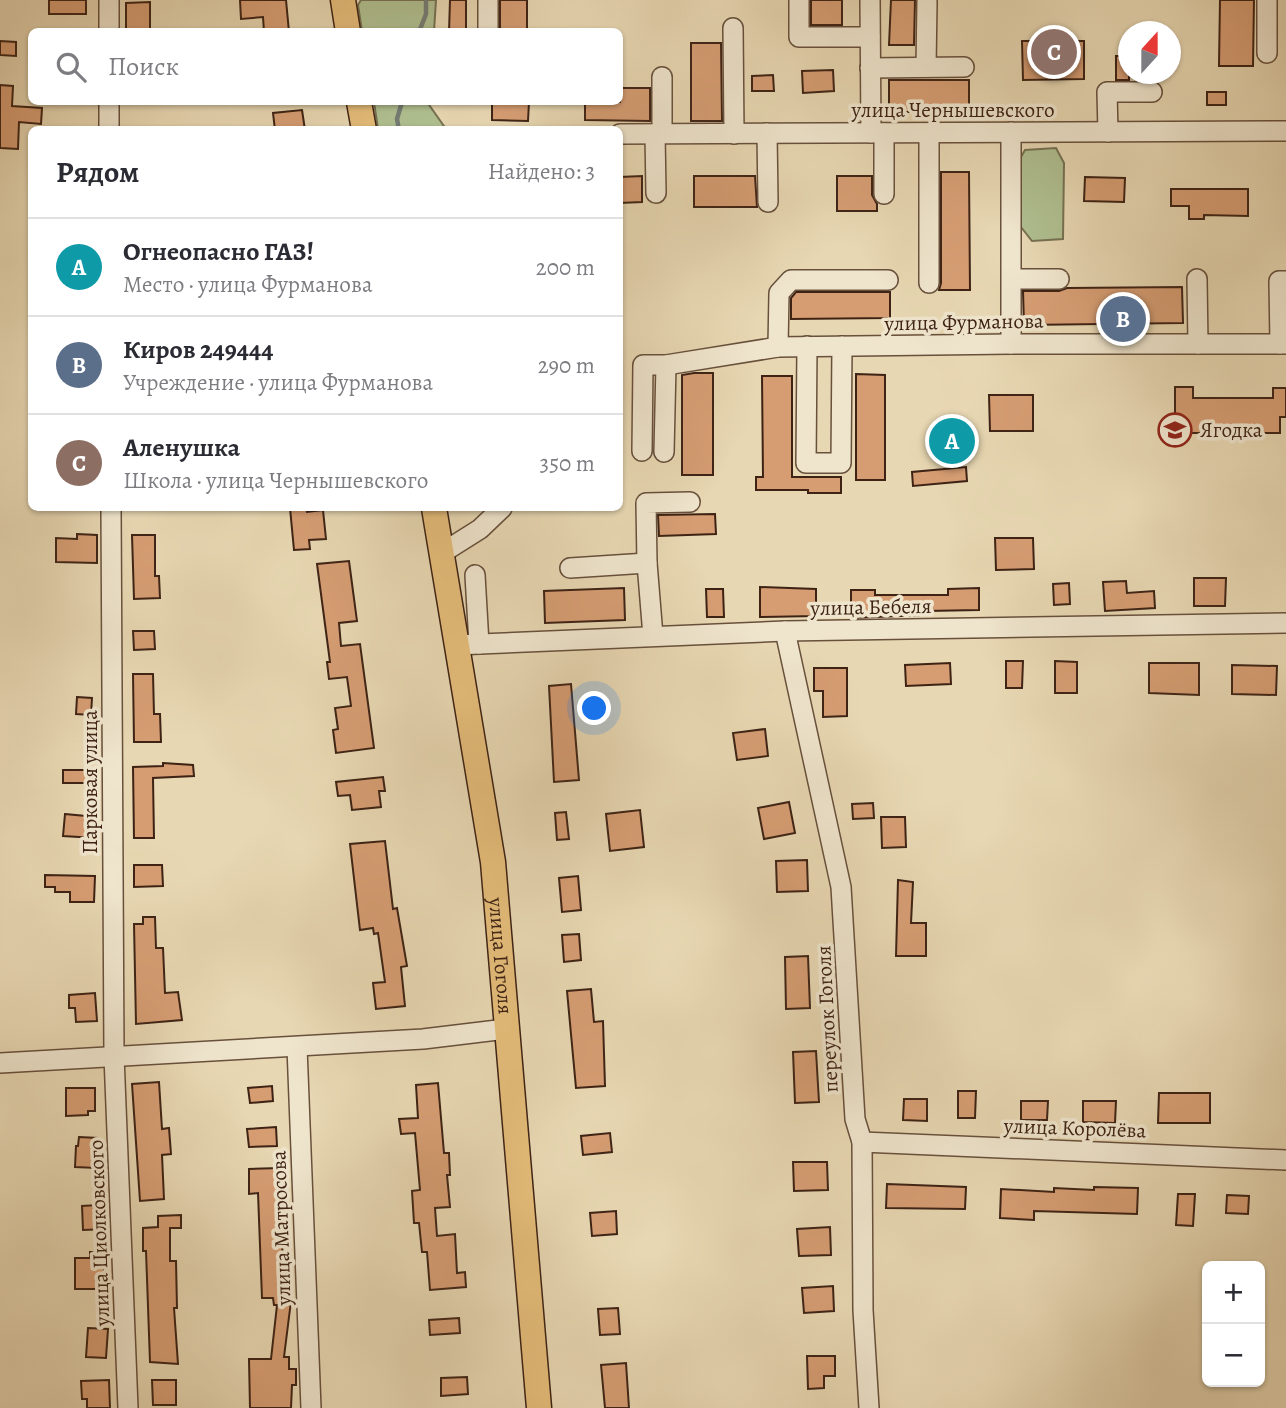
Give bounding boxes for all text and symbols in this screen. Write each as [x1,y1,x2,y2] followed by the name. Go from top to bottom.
[1118,21,1181,84] north arrow
[1031,26,1077,78] pin: C
[28,28,623,105] search box
[52,48,90,86] icon: search
[108,49,179,84] text: Поиск
[850,96,1055,124] street label: улица Чернышевского
[56,152,139,192] text: Рядом
[488,156,595,187] text: Найдено: 3
[123,234,314,269] text: Огнеопасно ГАЗ!
[72,252,86,283] text: A
[536,252,595,283] text: 200 m
[123,269,373,300] text: Место · улица Фурманова
[1100,293,1146,345] pin: B
[883,307,1044,337] street label: улица Фурманова
[123,332,273,367] text: Киров 249444
[72,350,86,381] text: B
[538,350,595,381] text: 290 m
[123,367,433,398] text: Учреждение · улица Фурманова
[1156,411,1194,449] school or university icon: Ягодка
[929,415,975,467] pin: A
[1200,416,1263,444] place label: Ягодка
[123,430,240,465] text: Аленушка
[72,448,86,479] text: C
[540,448,595,479] text: 350 m
[123,465,429,496] text: Школа · улица Чернышевского
[809,592,932,622] street label: улица Бебеля
[577,691,611,725] your location
[76,710,104,854] street label: Парковая улица
[482,895,520,1015] street label: улица Гоголя
[809,945,845,1093] street label: переулок Гоголя
[1002,1111,1147,1144] street label: улица Королёва
[82,1139,116,1328] street label: улица Циолковского
[264,1150,298,1307] street label: улица Матросова
[1202,1261,1265,1387] map controls
[1202,1261,1265,1324] button: +
[1202,1324,1265,1387] button: −

